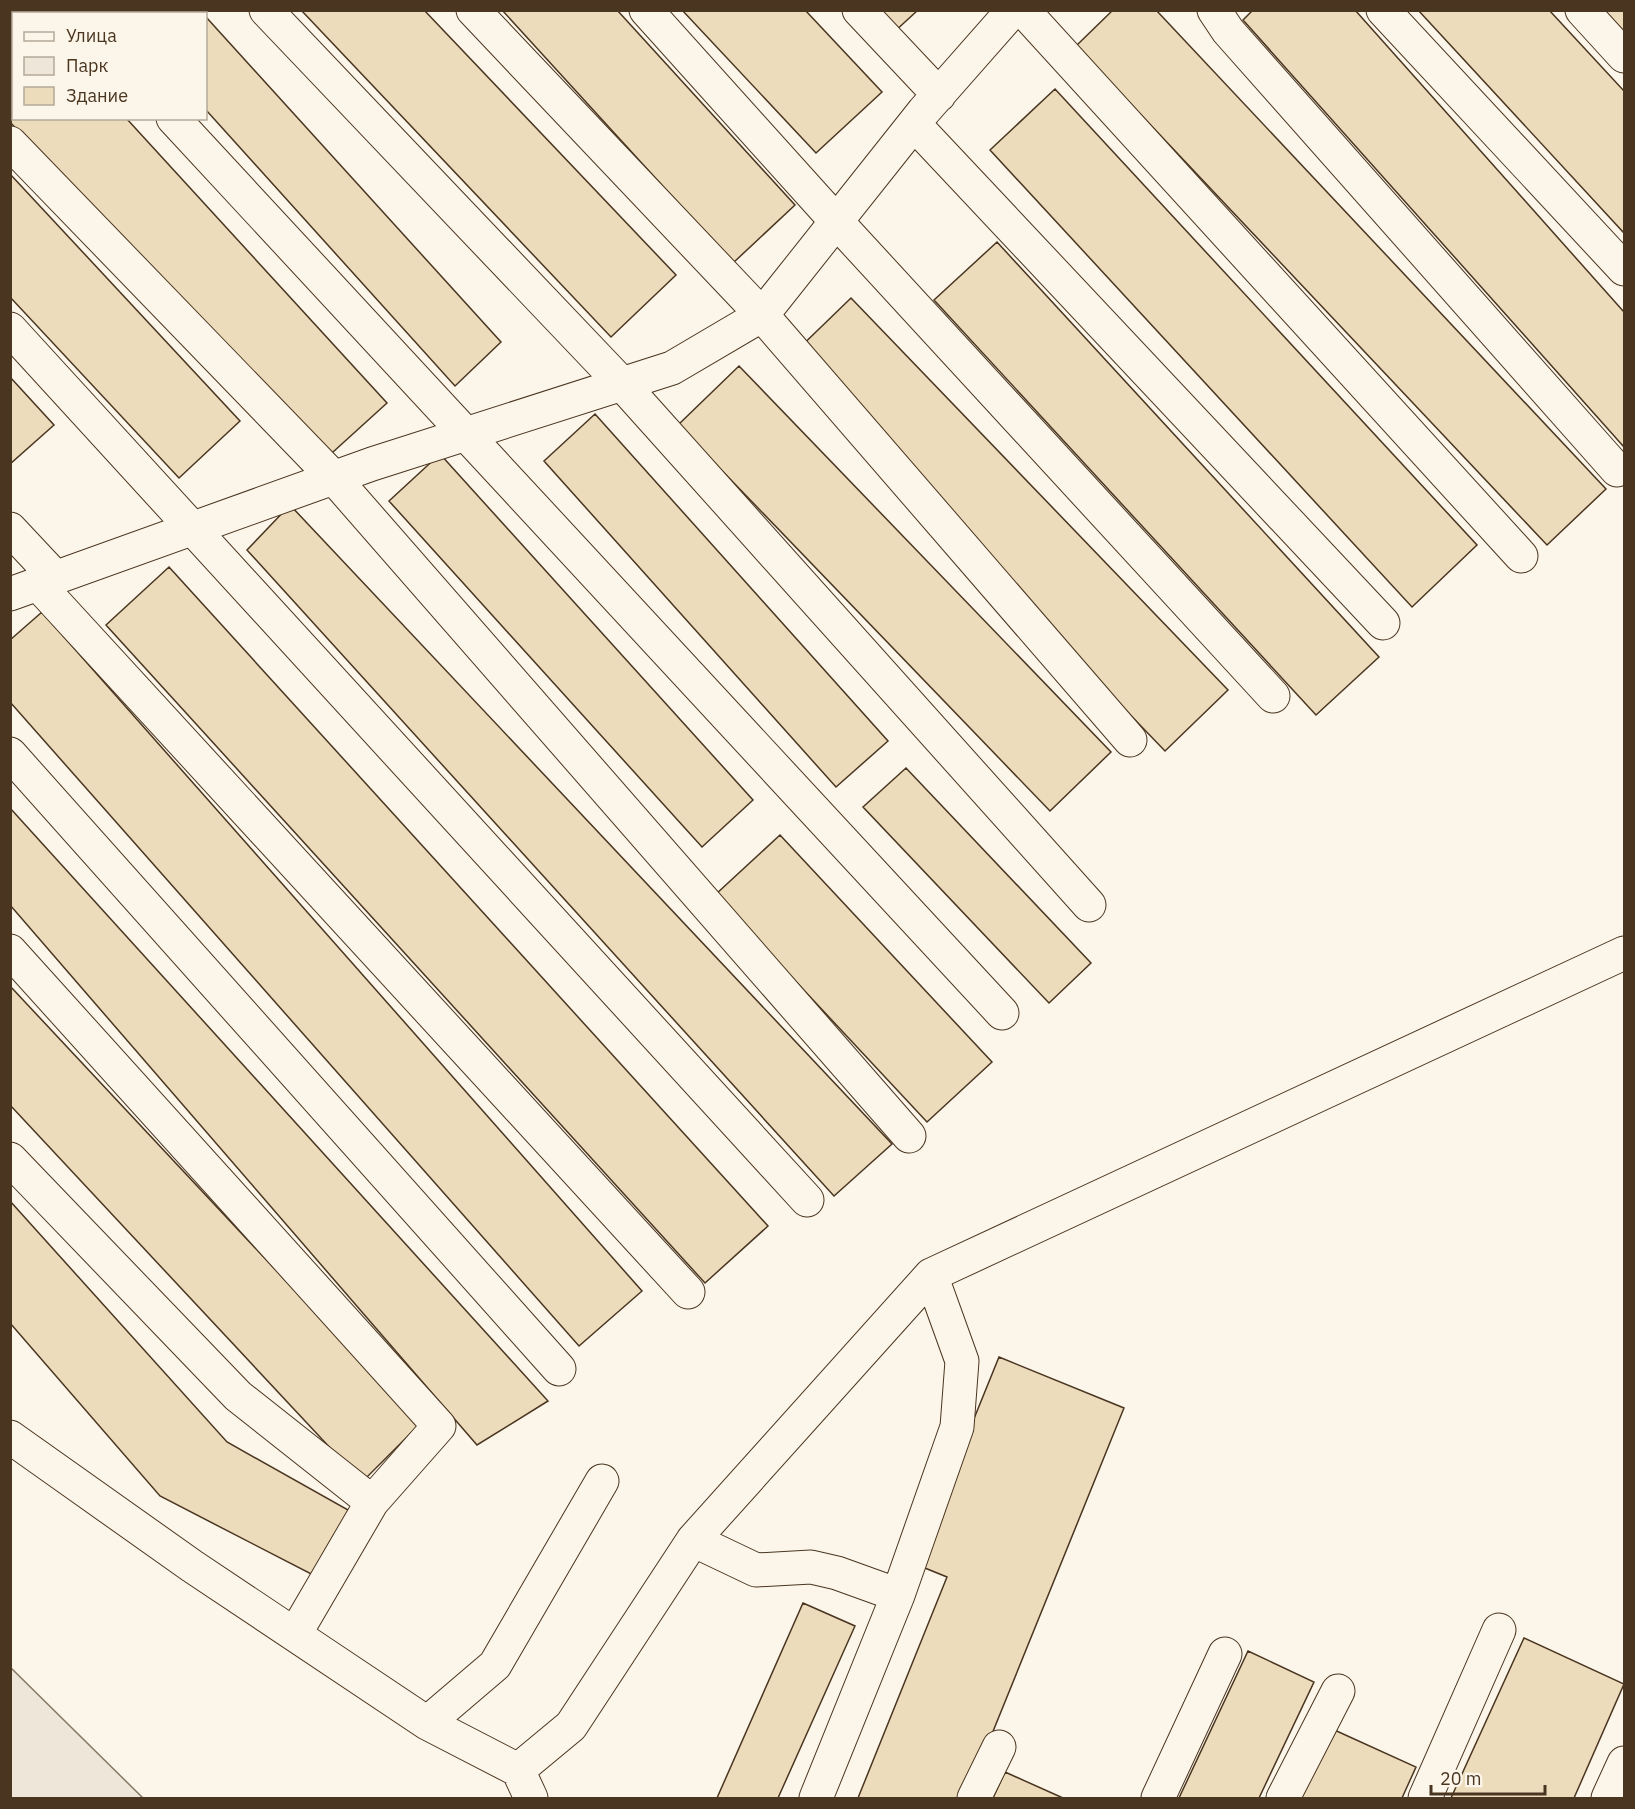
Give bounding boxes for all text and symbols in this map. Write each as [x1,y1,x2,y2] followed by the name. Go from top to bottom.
[12,12,207,120] legend
[66,24,117,47] text: Улица
[66,54,109,77] text: Парк
[66,84,128,107] text: Здание
[1431,1758,1545,1796] scale bar
[1440,1767,1482,1790] text: 20 m

